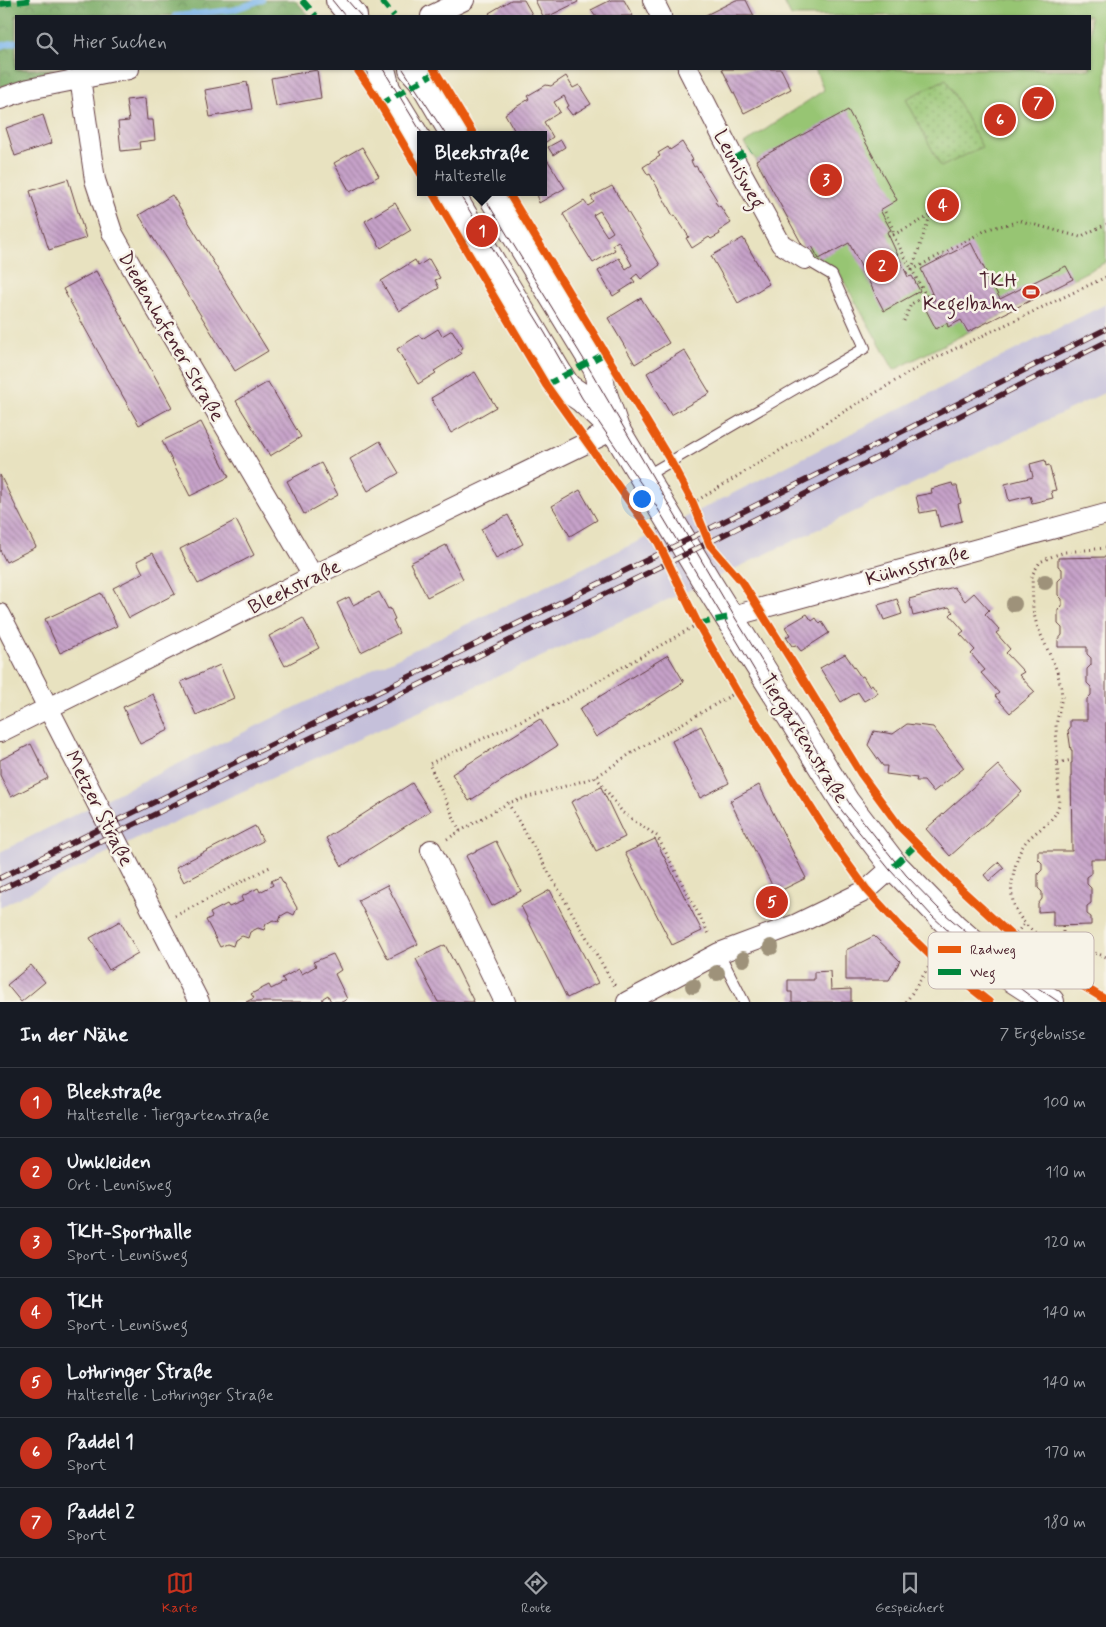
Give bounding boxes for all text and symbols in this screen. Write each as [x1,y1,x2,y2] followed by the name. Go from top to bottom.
[15,15,1091,70] search box
[33,29,61,57] icon: search
[73,30,167,55] text: Hier suchen
[1022,84,1054,122] pin: 7
[984,101,1016,139] pin: 6
[705,125,771,215] street label: Leunisweg
[417,131,547,196] popup
[435,141,529,166] text: Bleekstraße
[810,161,842,199] pin: 3
[435,166,506,187] text: Haltestelle
[927,186,959,224] pin: 4
[466,212,498,250] pin: 1
[111,247,230,427] street label: Diedenhofener Straße
[866,247,898,285] pin: 2
[923,268,1017,320] place label: TKH Kegelbahn
[1021,282,1041,302] sports icon: TKH Kegelbahn
[629,486,655,512] your location
[863,540,972,593] street label: Kühnsstraße
[244,553,346,621] street label: Bleekstraße
[752,669,854,809] street label: Tiergartenstraße
[58,746,140,871] street label: Metzer Straße
[756,883,788,921] pin: 5
[928,932,1094,989] legend
[970,941,1016,959] text: Radweg
[970,964,996,984] text: Weg
[20,1021,128,1049] text: In der Nähe
[999,1024,1086,1045] text: 7 Ergebnisse
[67,1080,162,1105] text: Bleekstraße
[32,1092,40,1113] text: 1
[1043,1092,1086,1113] text: 100 m
[67,1105,269,1126] text: Haltestelle · Tiergartenstraße
[67,1150,151,1175] text: Umkleiden
[32,1162,40,1183] text: 2
[1045,1162,1086,1183] text: 110 m
[67,1175,172,1196] text: Ort · Leunisweg
[67,1220,192,1245] text: TKH-Sporthalle
[32,1232,40,1253] text: 3
[1044,1232,1086,1253] text: 120 m
[67,1245,188,1266] text: Sport · Leunisweg
[67,1290,103,1315] text: TKH
[31,1302,41,1323] text: 4
[1042,1302,1086,1323] text: 140 m
[67,1315,188,1336] text: Sport · Leunisweg
[67,1360,212,1385] text: Lothringer Straße
[31,1372,41,1393] text: 5
[1042,1372,1086,1393] text: 140 m
[67,1385,274,1406] text: Haltestelle · Lothringer Straße
[67,1430,134,1455] text: Paddel 1
[32,1442,40,1463] text: 6
[1044,1442,1086,1463] text: 170 m
[67,1455,107,1476] text: Sport
[67,1500,135,1525] text: Paddel 2
[31,1512,41,1533] text: 7
[1043,1512,1086,1533] text: 180 m
[67,1525,107,1546] text: Sport
[162,1569,198,1617] tab: Karte
[521,1569,551,1617] tab: Route
[875,1569,944,1617] tab: Gespeichert

